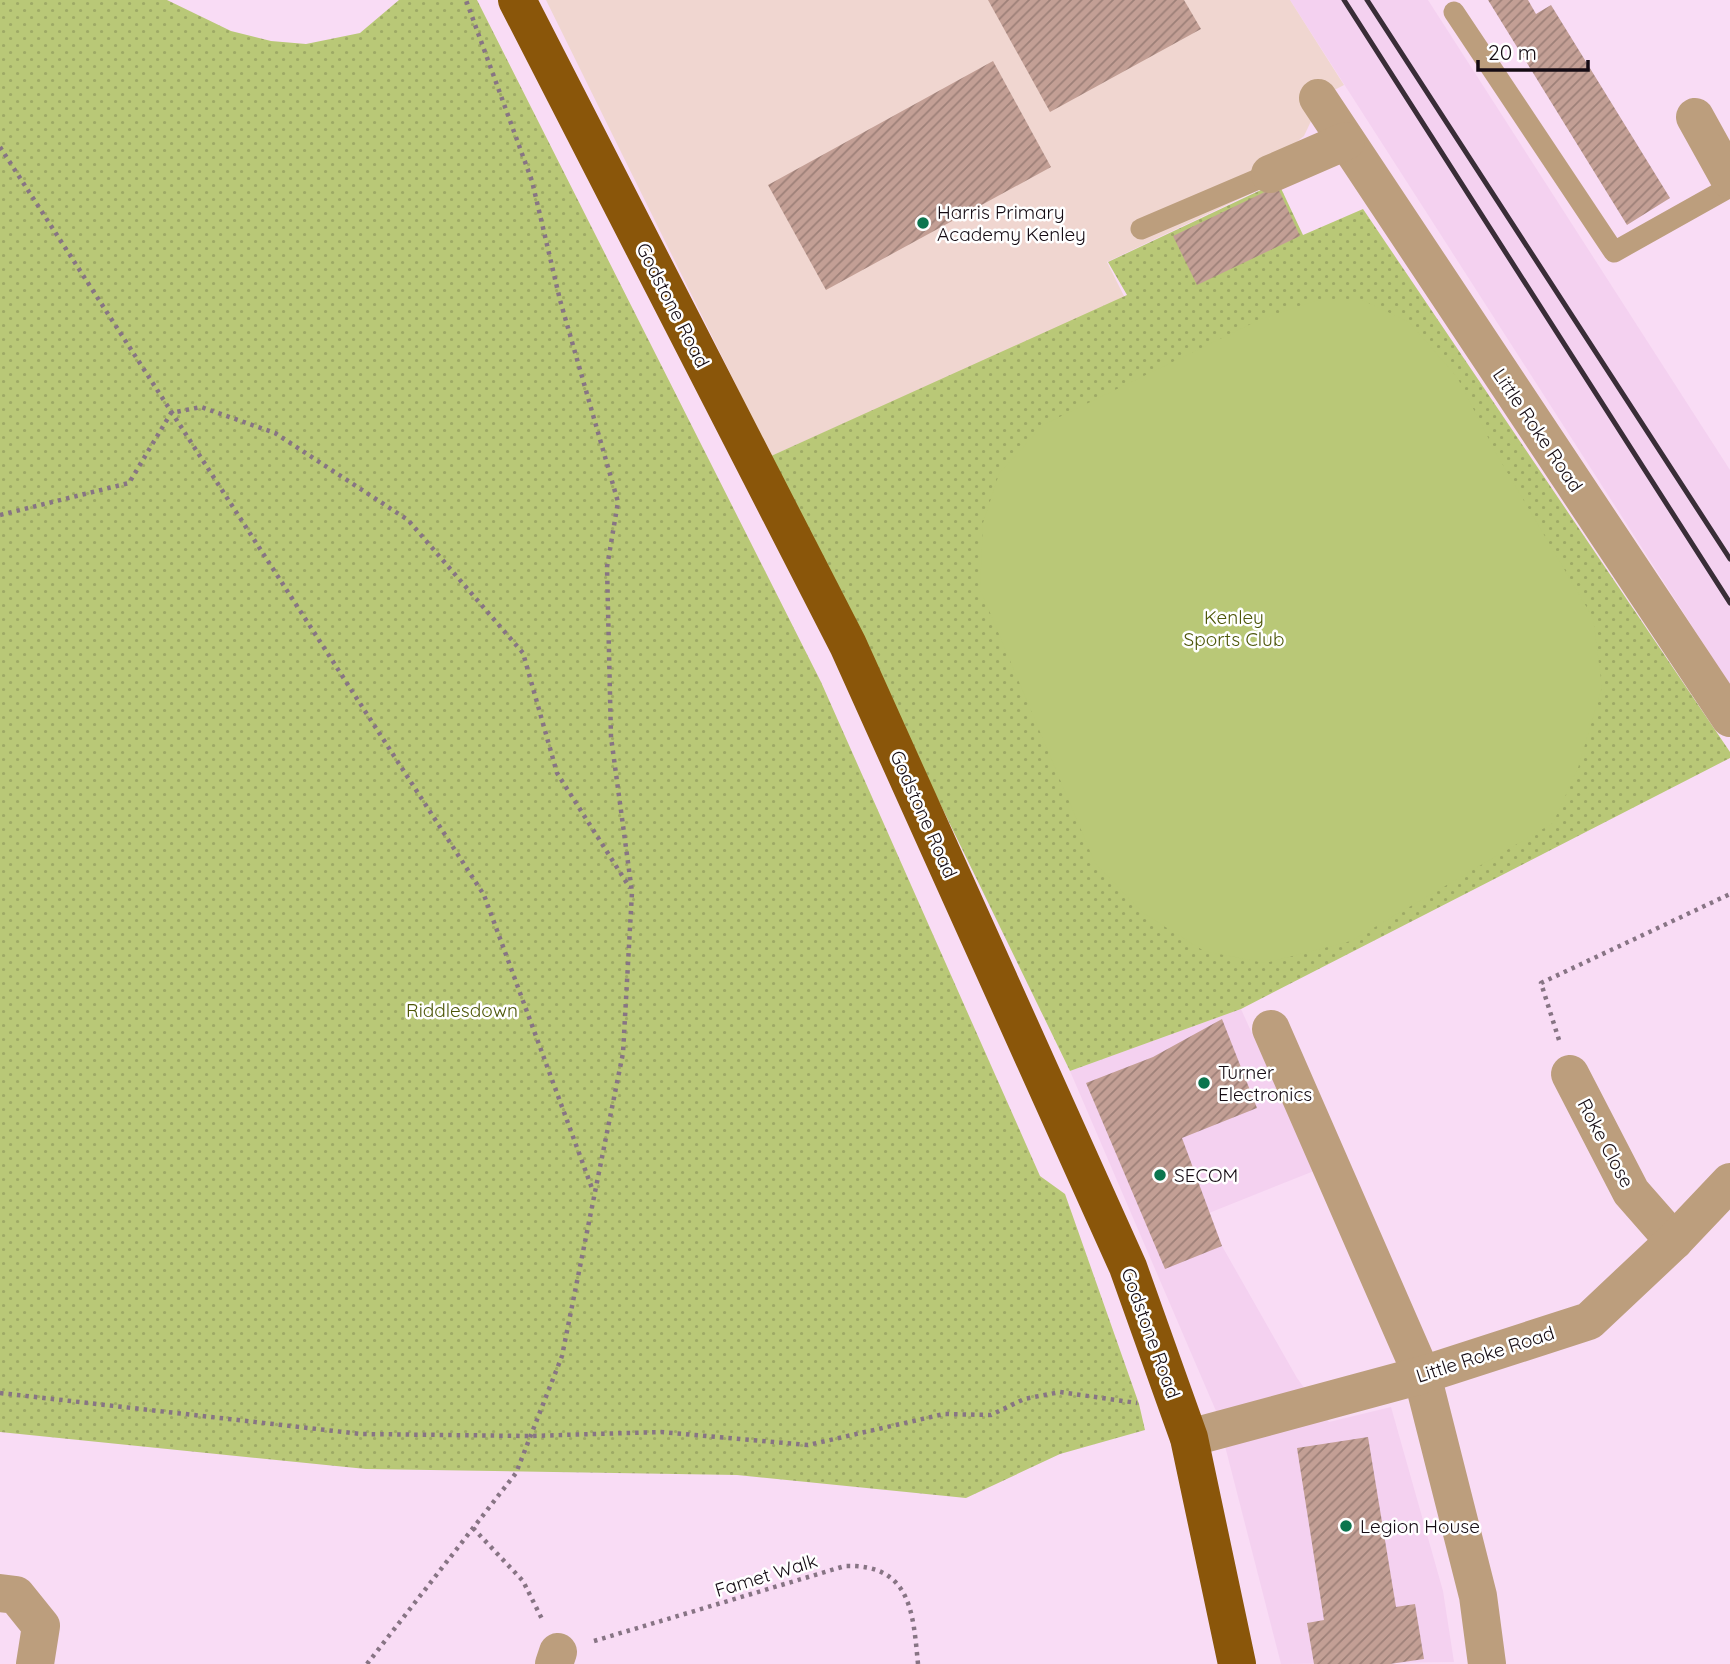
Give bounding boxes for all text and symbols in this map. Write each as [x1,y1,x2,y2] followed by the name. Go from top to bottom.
[1478,28,1588,72] scale bar
[1488,39,1537,65] text: 20 m
[937,200,1086,246] place label: Harris Primary Academy Kenley
[915,215,931,231] marker: Harris Primary Academy Kenley
[631,239,715,371] street label: Godstone Road
[1488,364,1588,496] street label: Little Roke Road
[1184,605,1284,651] park label: Kenley Sports Club
[885,747,963,881] street label: Godstone Road
[406,998,518,1022] park label: Riddlesdown
[1218,1060,1312,1106] place label: Turner Electronics
[1196,1075,1212,1091] marker: Turner Electronics
[1573,1094,1639,1192] street label: Roke Close
[1174,1163,1238,1187] place label: SECOM
[1152,1167,1168,1183] marker: SECOM
[1116,1265,1186,1401] street label: Godstone Road
[1413,1320,1557,1388] street label: Little Roke Road
[1360,1514,1480,1538] place label: Legion House
[1338,1518,1354,1534] marker: Legion House
[712,1548,820,1602] street label: Famet Walk

